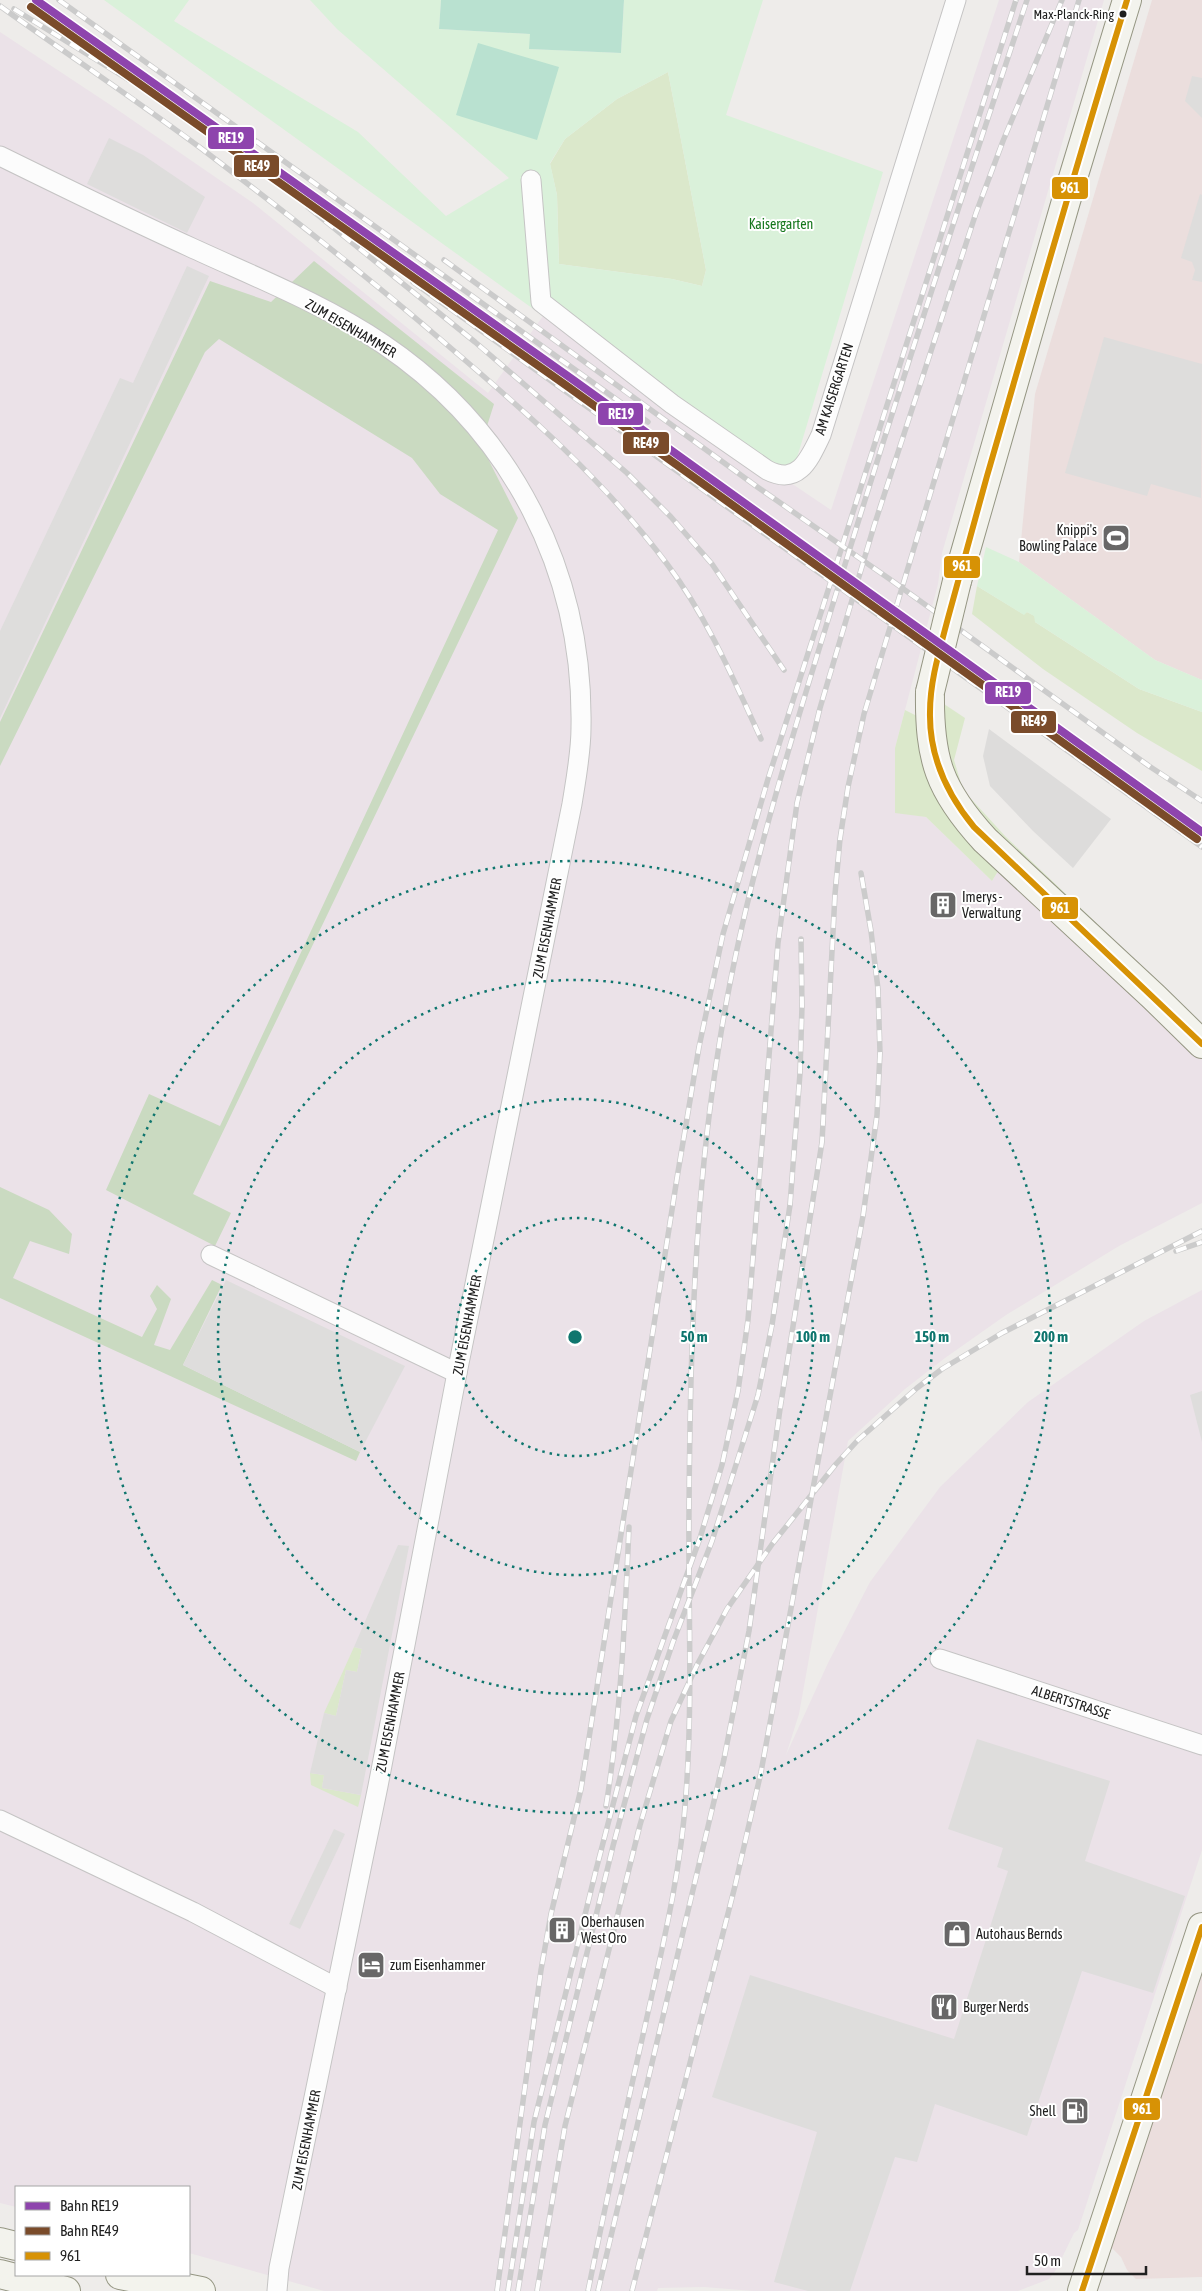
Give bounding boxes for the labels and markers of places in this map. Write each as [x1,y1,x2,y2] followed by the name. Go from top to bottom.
[1033,7,1114,22] place label: Max-Planck-Ring
[1118,9,1128,19] marker: Max-Planck-Ring
[1019,522,1097,554] place label: Knippi's Bowling Palace
[1101,523,1131,553] sports icon: Knippi's Bowling Palace
[962,889,1021,921] place label: Imerys - Verwaltung
[928,890,958,920] building icon: Imerys - Verwaltung
[566,1328,584,1346] centre of rings
[581,1914,644,1946] place label: Oberhausen West Oro
[547,1915,577,1945] building icon: Oberhausen West Oro
[942,1919,972,1949] shop icon: Autohaus Bernds
[976,1926,1063,1942] place label: Autohaus Bernds
[356,1950,386,1980] hotel icon: zum Eisenhammer
[390,1957,486,1973] place label: zum Eisenhammer
[929,1992,959,2022] restaurant icon: Burger Nerds
[963,1999,1029,2015] place label: Burger Nerds
[1060,2096,1090,2126] fuel station icon: Shell
[1030,2103,1056,2119] place label: Shell

